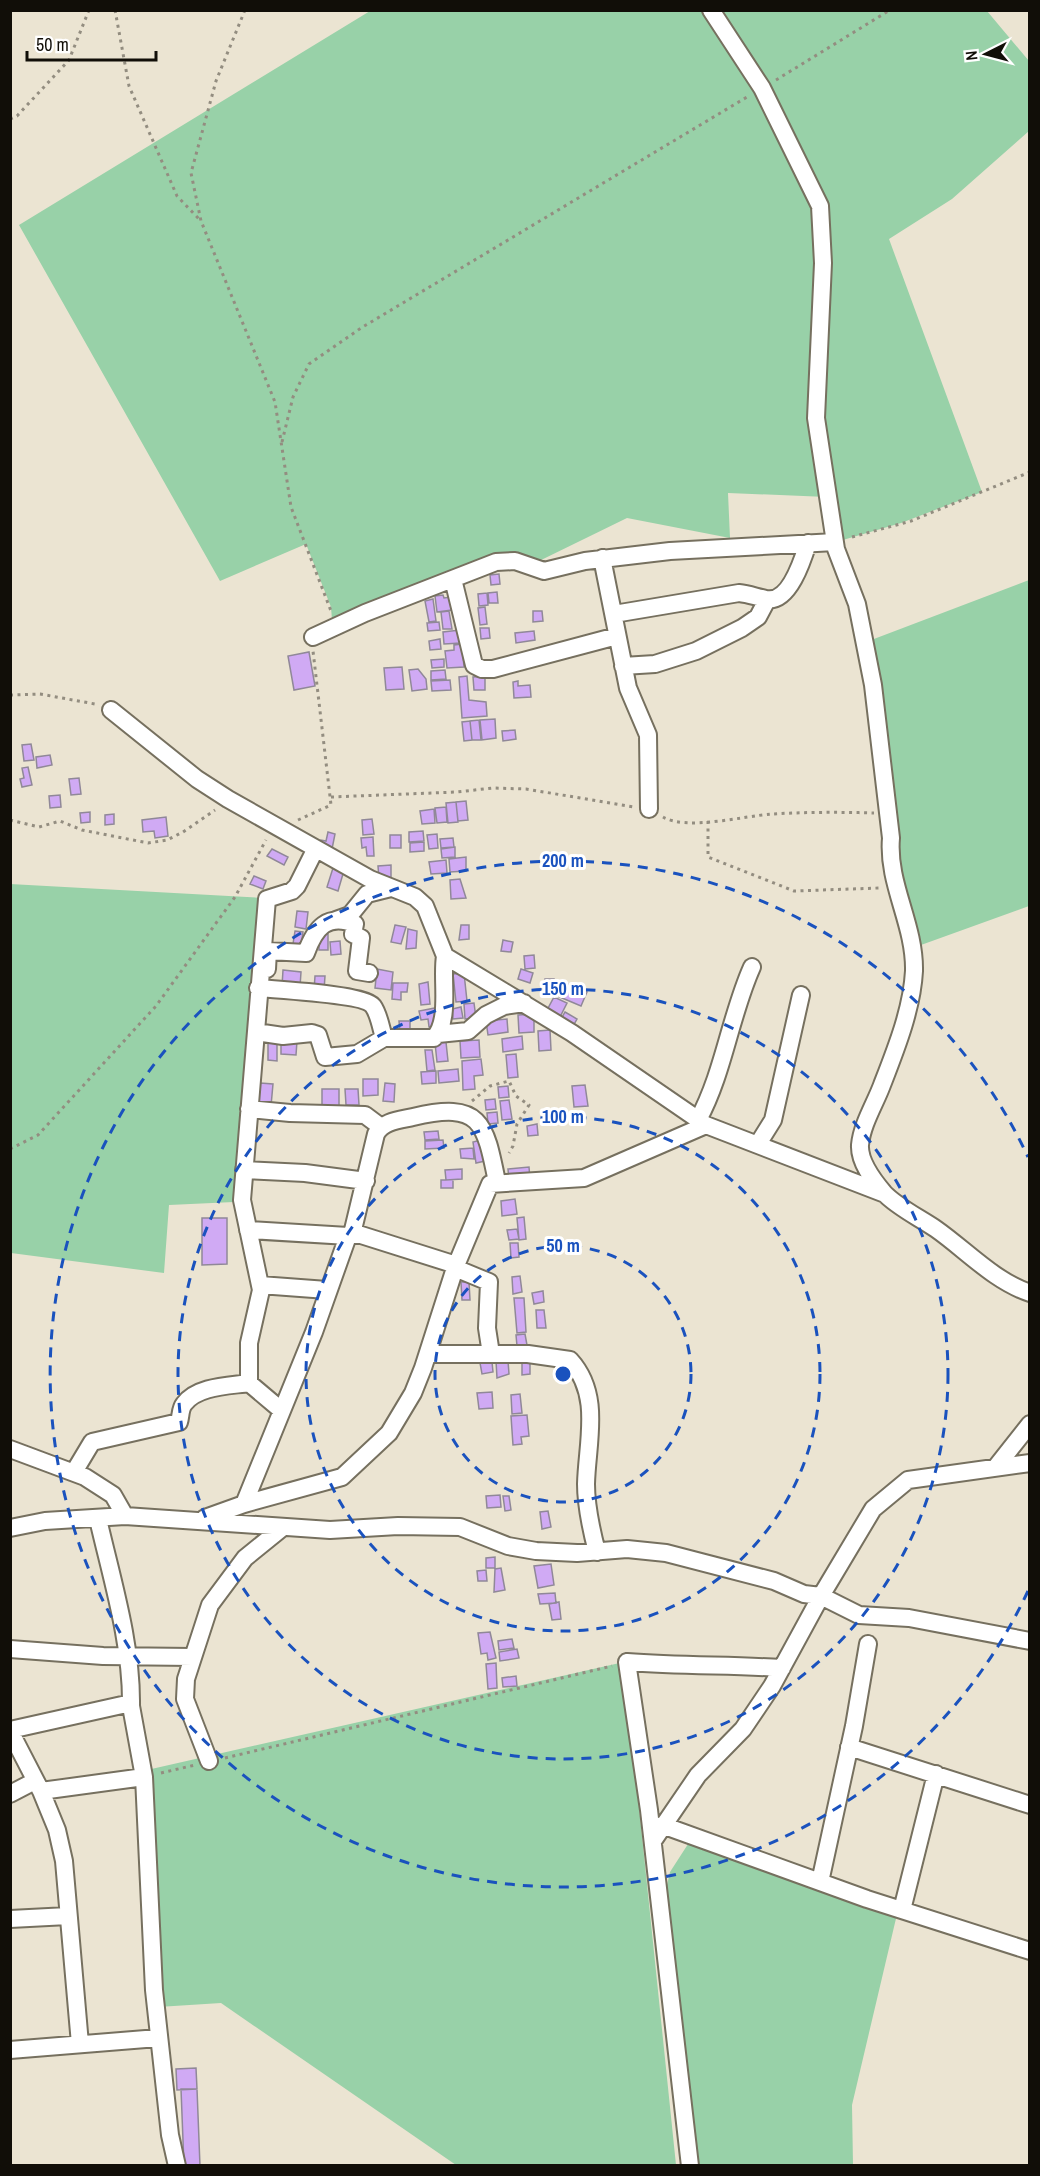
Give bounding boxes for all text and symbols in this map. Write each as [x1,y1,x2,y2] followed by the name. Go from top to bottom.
[27,24,156,62] scale bar
[956,24,1016,84] north arrow
[36,32,69,57] text: 50 m
[960,50,983,61] text: N
[542,848,584,873] text: 200 m
[542,976,584,1001] text: 150 m
[542,1104,584,1129] text: 100 m
[546,1233,580,1258] text: 50 m
[553,1364,573,1384] centre of rings

